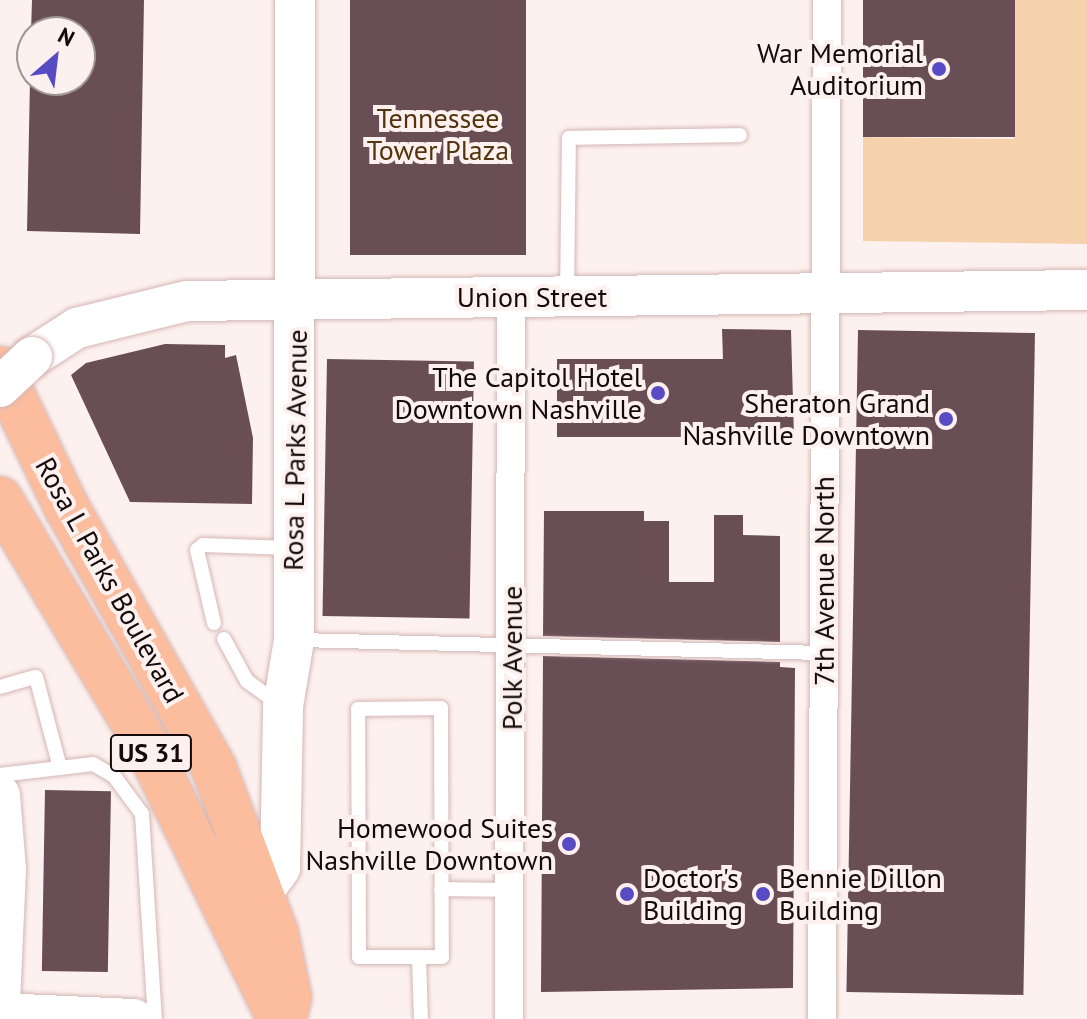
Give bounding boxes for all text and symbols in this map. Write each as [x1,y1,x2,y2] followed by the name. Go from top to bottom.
[16,16,96,96] north arrow
[53,21,79,52] text: N
[757,36,923,102] place label: War Memorial Auditorium
[930,60,948,78] marker: War Memorial Auditorium
[367,101,509,167] park label: Tennessee Tower Plaza
[457,280,607,314] street label: Union Street
[276,328,314,572] street label: Rosa L Parks Avenue
[394,360,642,426] place label: The Capitol Hotel Downtown Nashville
[649,384,667,402] marker: The Capitol Hotel Downtown Nashville
[682,386,930,452] place label: Sheraton Grand Nashville Downtown
[937,410,955,428] marker: Sheraton Grand Nashville Downtown
[28,451,192,709] street label: Rosa L Parks Boulevard
[807,476,841,686] street label: 7th Avenue North
[495,585,529,731] street label: Polk Avenue
[109,731,193,775] road number: US 31
[305,811,553,877] place label: Homewood Suites Nashville Downtown
[560,835,578,853] marker: Homewood Suites Nashville Downtown
[643,861,743,927] place label: Doctor's Building
[779,861,942,927] place label: Bennie Dillon Building
[618,885,636,903] marker: Doctor's Building
[754,885,772,903] marker: Bennie Dillon Building

